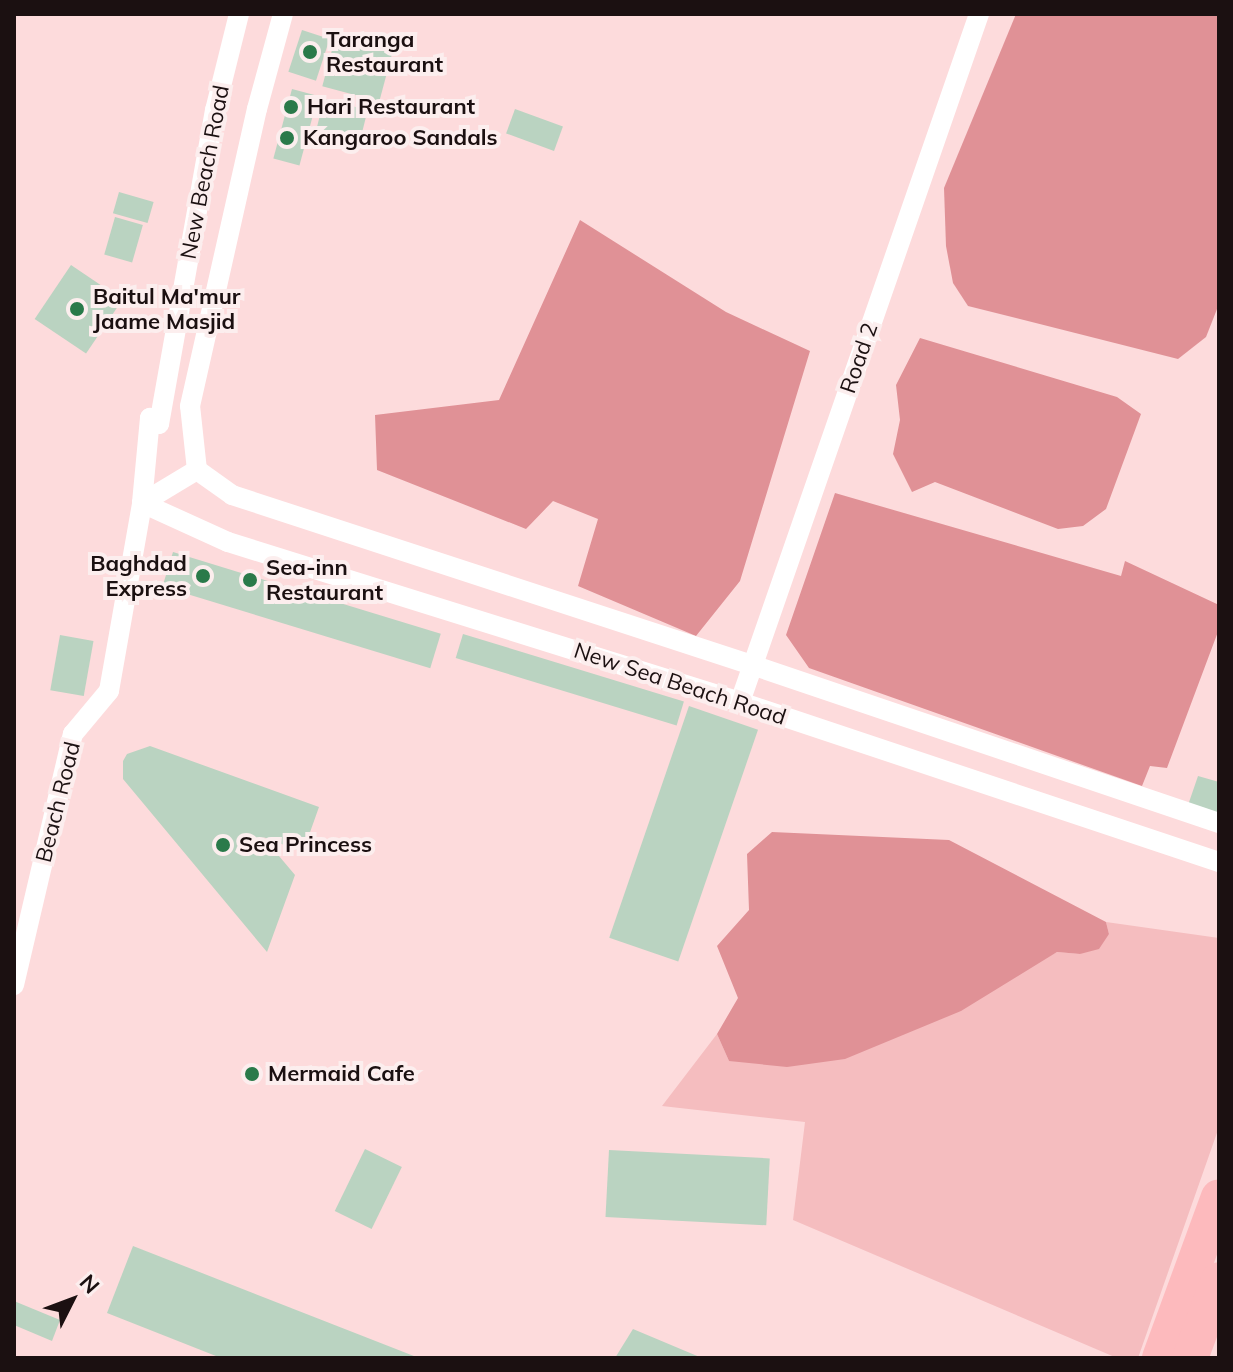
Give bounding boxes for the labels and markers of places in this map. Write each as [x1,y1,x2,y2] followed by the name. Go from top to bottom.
[326,26,443,78] place label: Taranga Restaurant
[301,43,319,61] marker: Taranga Restaurant
[307,94,475,120] place label: Hari Restaurant
[282,98,300,116] marker: Hari Restaurant
[303,125,498,151] place label: Kangaroo Sandals
[278,129,296,147] marker: Kangaroo Sandals
[93,283,240,334] place label: Baitul Ma'mur Jaame Masjid
[68,300,86,318] marker: Baitul Ma'mur Jaame Masjid
[90,550,187,602] place label: Baghdad Express
[266,554,383,606] place label: Sea-inn Restaurant
[194,567,212,585] marker: Baghdad Express
[241,571,259,589] marker: Sea-inn Restaurant
[239,832,372,858] place label: Sea Princess
[214,836,232,854] marker: Sea Princess
[268,1061,415,1087] place label: Mermaid Cafe
[243,1065,261,1083] marker: Mermaid Cafe

